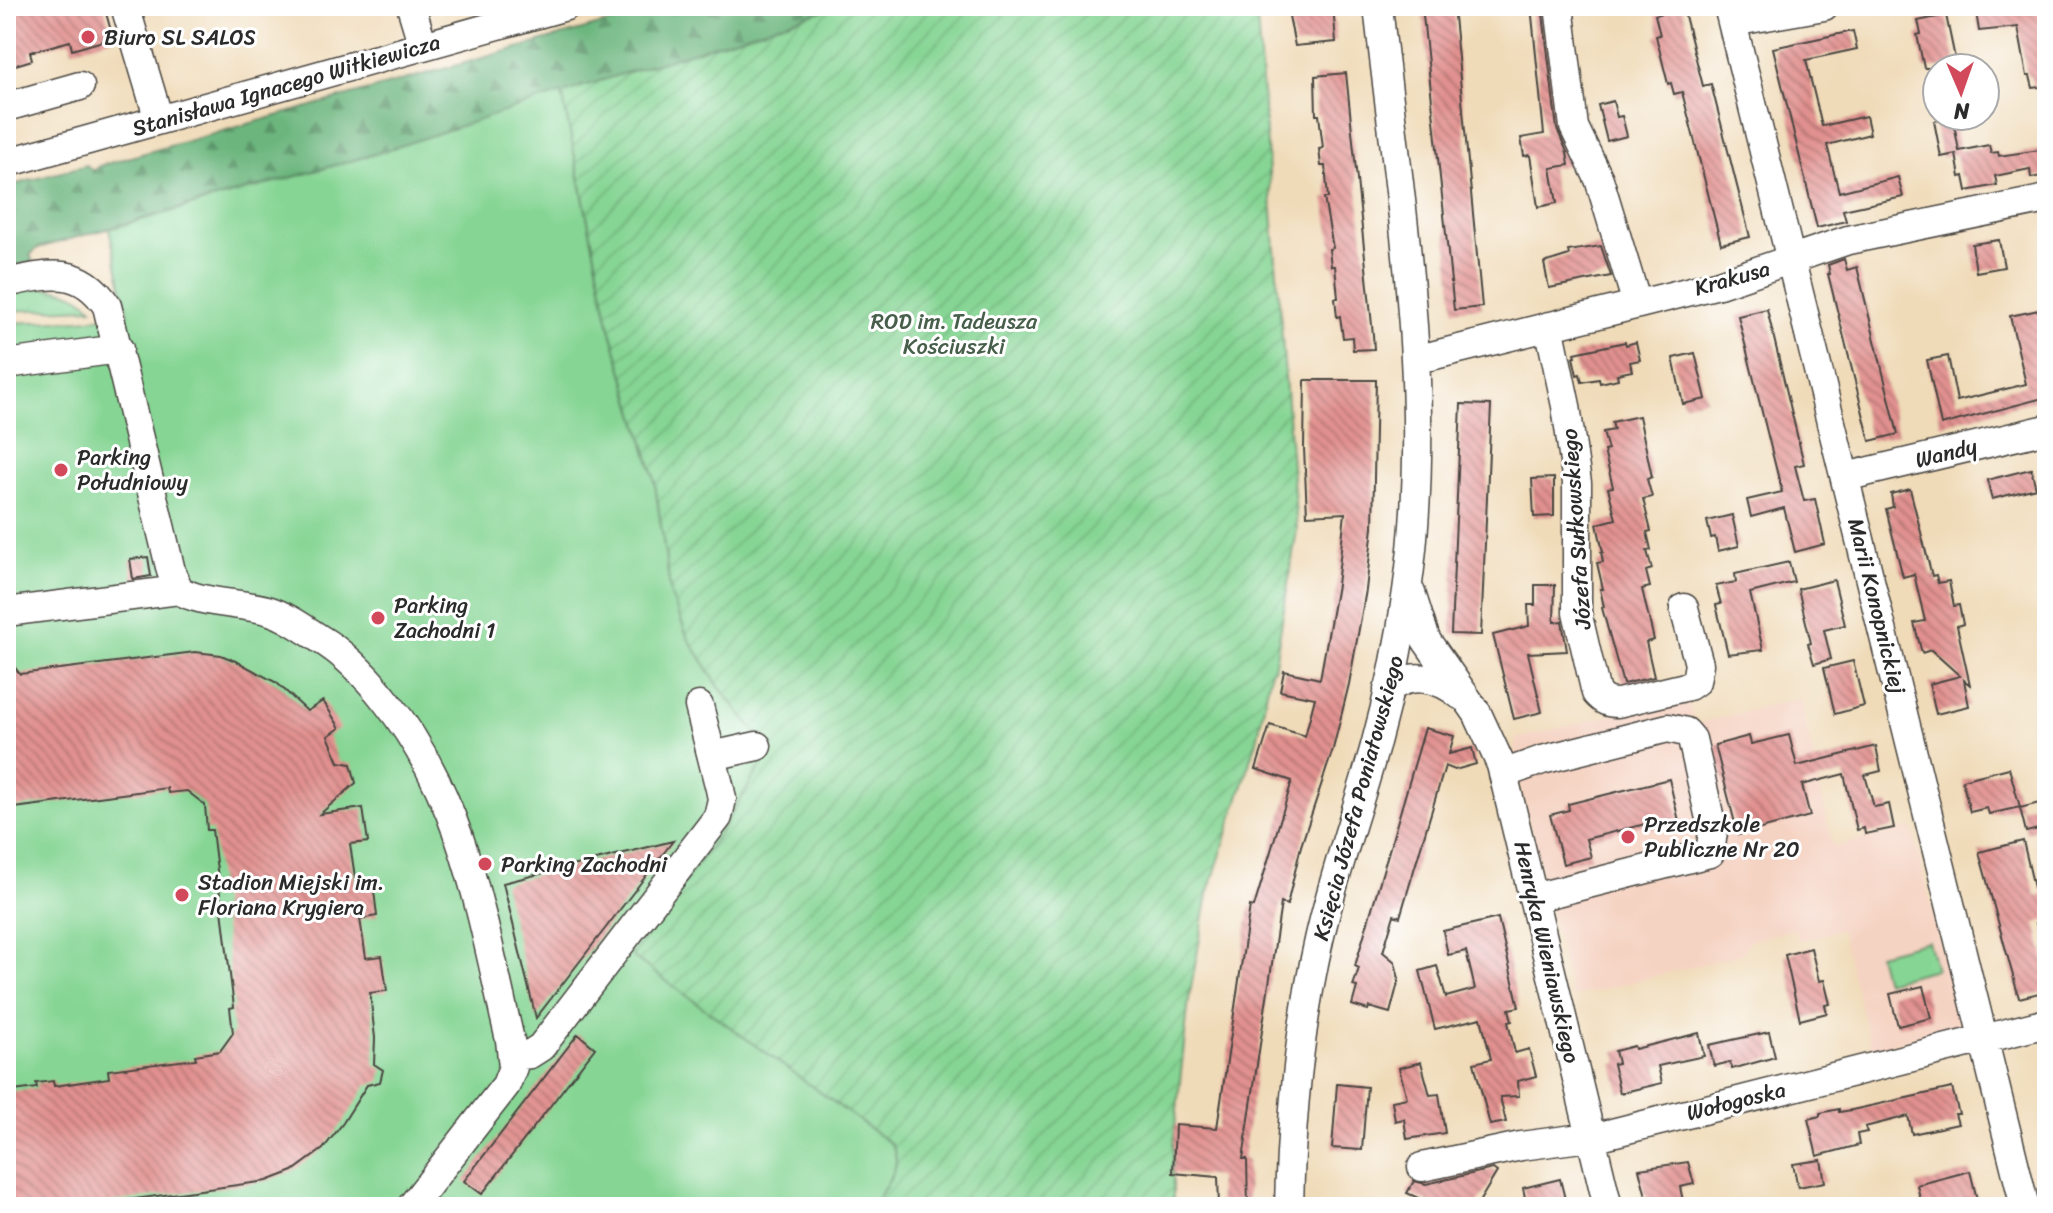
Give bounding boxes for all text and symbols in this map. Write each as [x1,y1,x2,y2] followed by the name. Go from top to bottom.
[104,18,256,57] place label: Biuro SL SALOS
[127,22,445,148] street label: Stanisława Ignacego Witkiewicza
[79,28,97,46] marker: Biuro SL SALOS
[1921,52,2001,132] north arrow
[1953,92,1971,131] text: N
[1690,249,1774,307] street label: Krakusa
[871,302,1038,366] park label: ROD im. Tadeusza Kościuszki
[1911,426,1982,480] street label: Wandy
[1550,427,1603,632] street label: Józefa Sułkowskiego
[77,438,188,502] place label: Parking Południowy
[52,461,70,479] marker: Parking Południowy
[1836,514,1918,699] street label: Marii Konopnickiej
[394,586,495,650] place label: Parking Zachodni 1
[369,609,387,627] marker: Parking Zachodni 1
[1301,651,1415,945] street label: Księcia Józefa Poniatowskiego
[1644,805,1800,869] place label: Przedszkole Publiczne Nr 20
[1619,828,1637,846] marker: Przedszkole Publiczne Nr 20
[1502,837,1592,1067] street label: Henryka Wieniawskiego
[501,845,668,884] place label: Parking Zachodni
[476,855,494,873] marker: Parking Zachodni
[198,863,384,927] place label: Stadion Miejski im. Floriana Krygiera
[173,886,191,904] marker: Stadion Miejski im. Floriana Krygiera
[1682,1070,1790,1132] street label: Wołogoska

